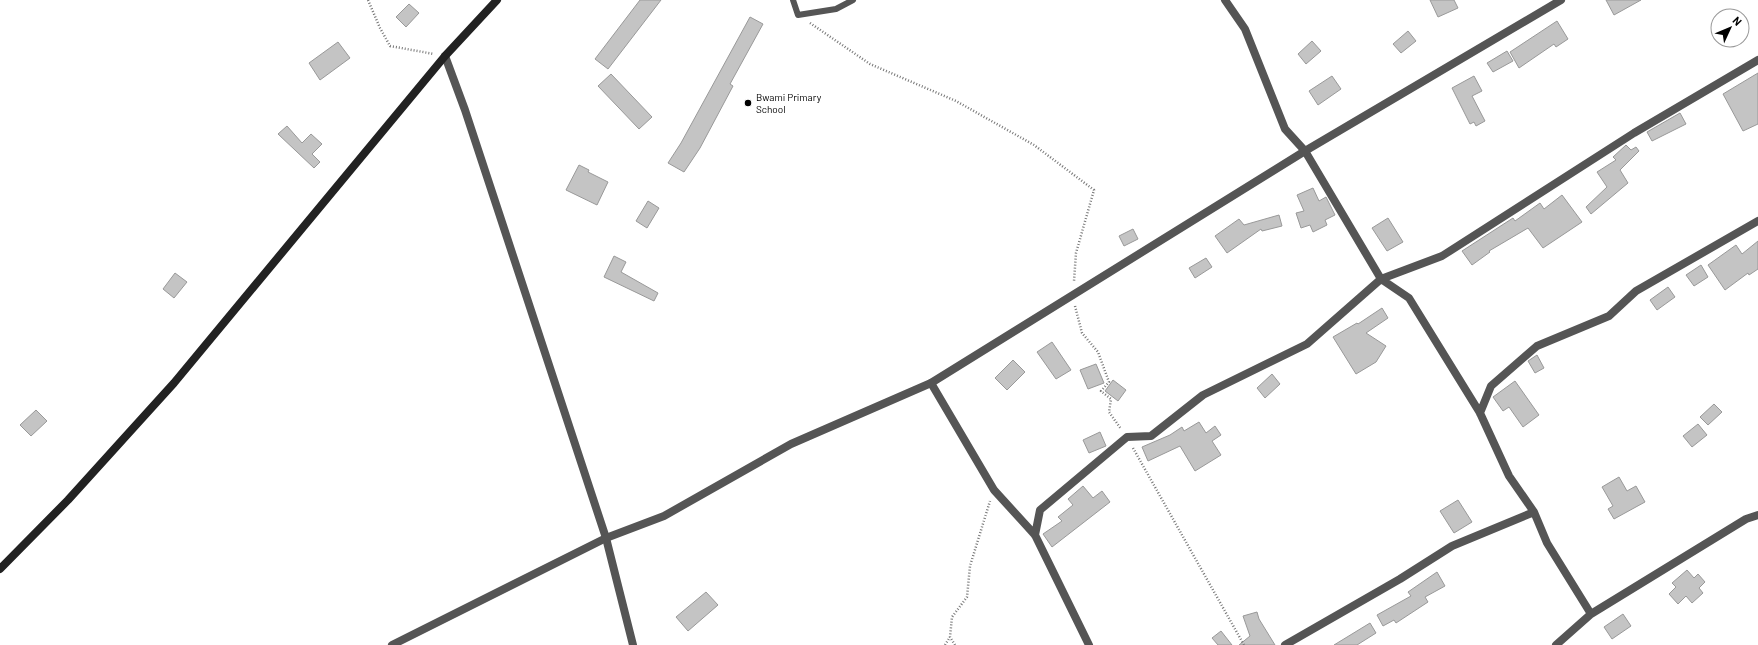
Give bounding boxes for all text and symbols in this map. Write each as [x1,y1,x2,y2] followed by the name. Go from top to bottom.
[1710,8,1750,48] north arrow
[1730,14,1745,28] text: N
[756,91,822,115] place label: Bwami Primary School
[743,98,753,108] marker: Bwami Primary School

